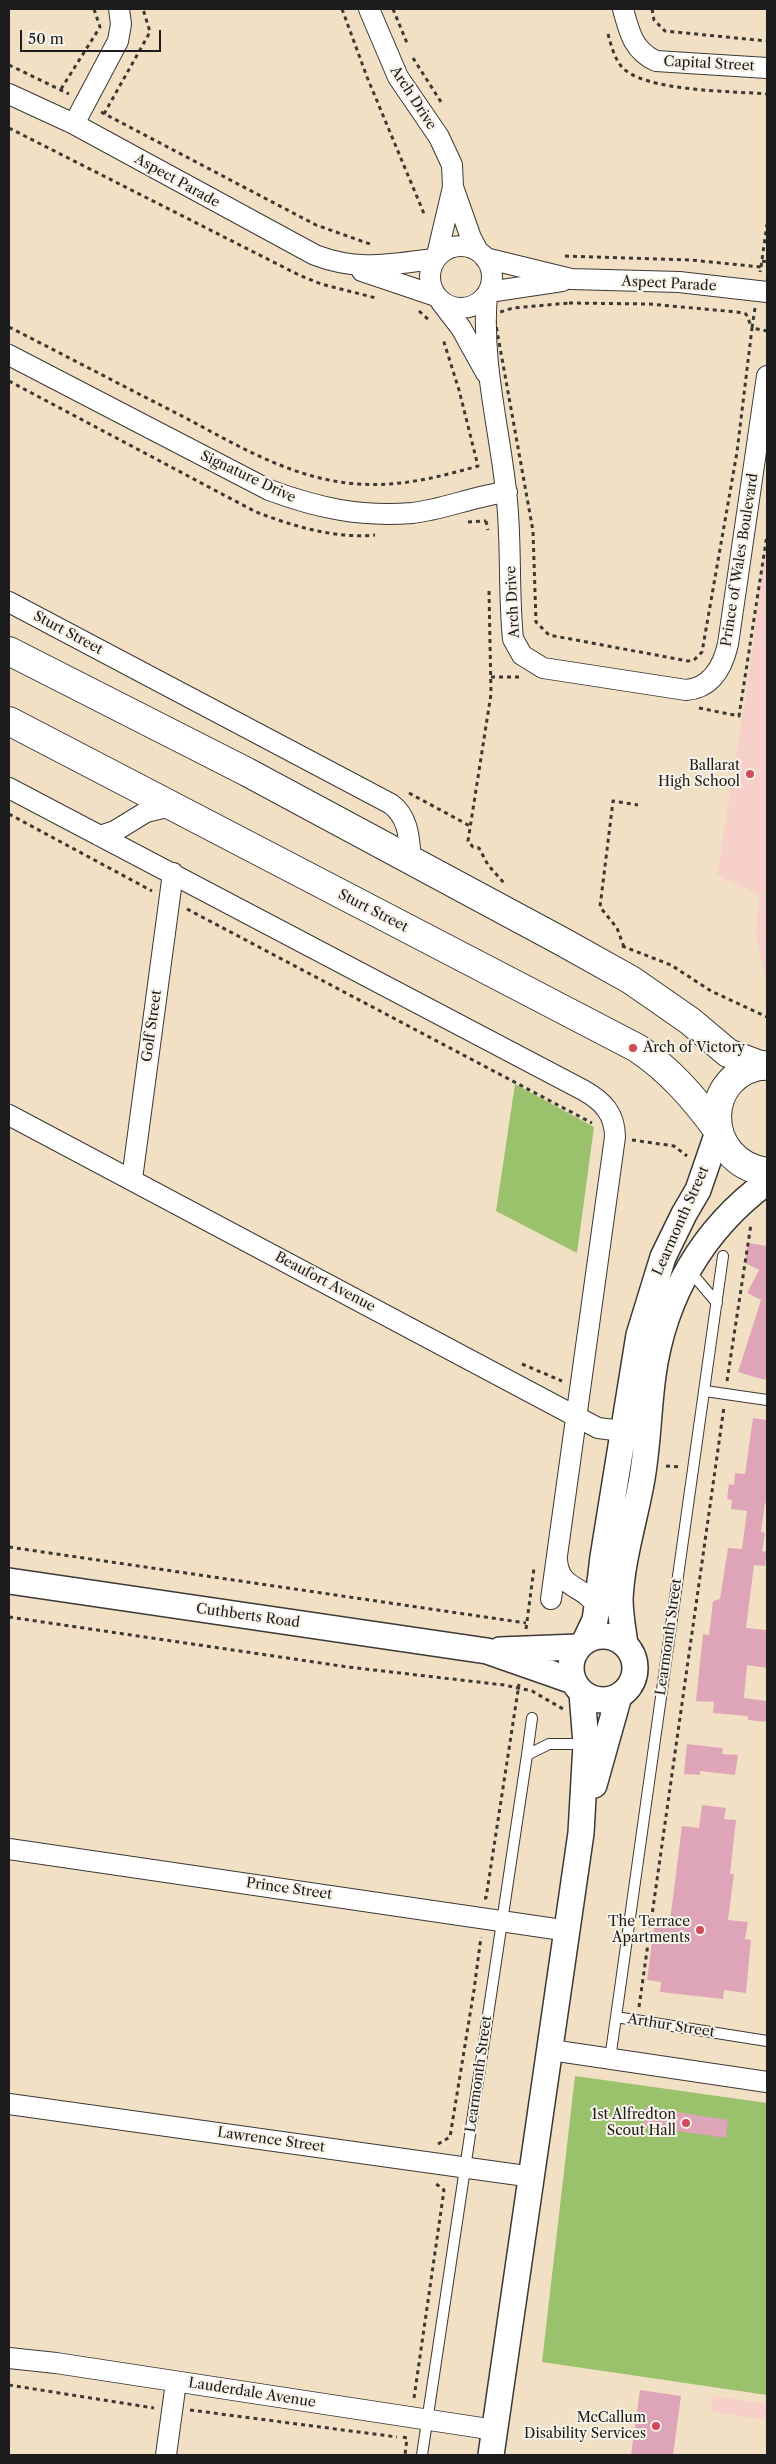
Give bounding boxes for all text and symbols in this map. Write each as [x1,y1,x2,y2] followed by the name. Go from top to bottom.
[22,20,164,52] scale bar
[28,29,64,48] text: 50 m
[663,53,755,75] street label: Capital Street
[386,63,440,133] street label: Arch Drive
[131,151,223,211] street label: Aspect Parade
[621,273,717,295] street label: Aspect Parade
[198,448,298,506] street label: Signature Drive
[718,472,762,648] street label: Prince of Wales Boulevard
[503,565,523,639] street label: Arch Drive
[30,608,106,658] street label: Sturt Street
[658,758,740,790] place label: Ballarat High School
[744,768,756,780] marker: Ballarat High School
[335,886,411,936] street label: Sturt Street
[139,989,165,1063] street label: Golf Street
[643,1040,745,1056] place label: Arch of Victory
[627,1042,639,1054] marker: Arch of Victory
[649,1164,713,1278] street label: Learmonth Street
[272,1248,378,1316] street label: Beaufort Avenue
[652,1578,686,1696] street label: Learmonth Street
[195,1600,301,1632] street label: Cuthberts Road
[245,1875,333,1903] street label: Prince Street
[608,1914,690,1946] place label: The Terrace Apartments
[694,1924,706,1936] marker: The Terrace Apartments
[626,2011,716,2041] street label: Arthur Street
[462,2015,496,2133] street label: Learmonth Street
[592,2107,676,2140] place label: 1st Alfredton Scout Hall
[680,2117,692,2129] marker: 1st Alfredton Scout Hall
[216,2124,326,2156] street label: Lawrence Street
[187,2375,317,2411] street label: Lauderdale Avenue
[524,2410,646,2442] place label: McCallum Disability Services
[650,2420,662,2432] marker: McCallum Disability Services

